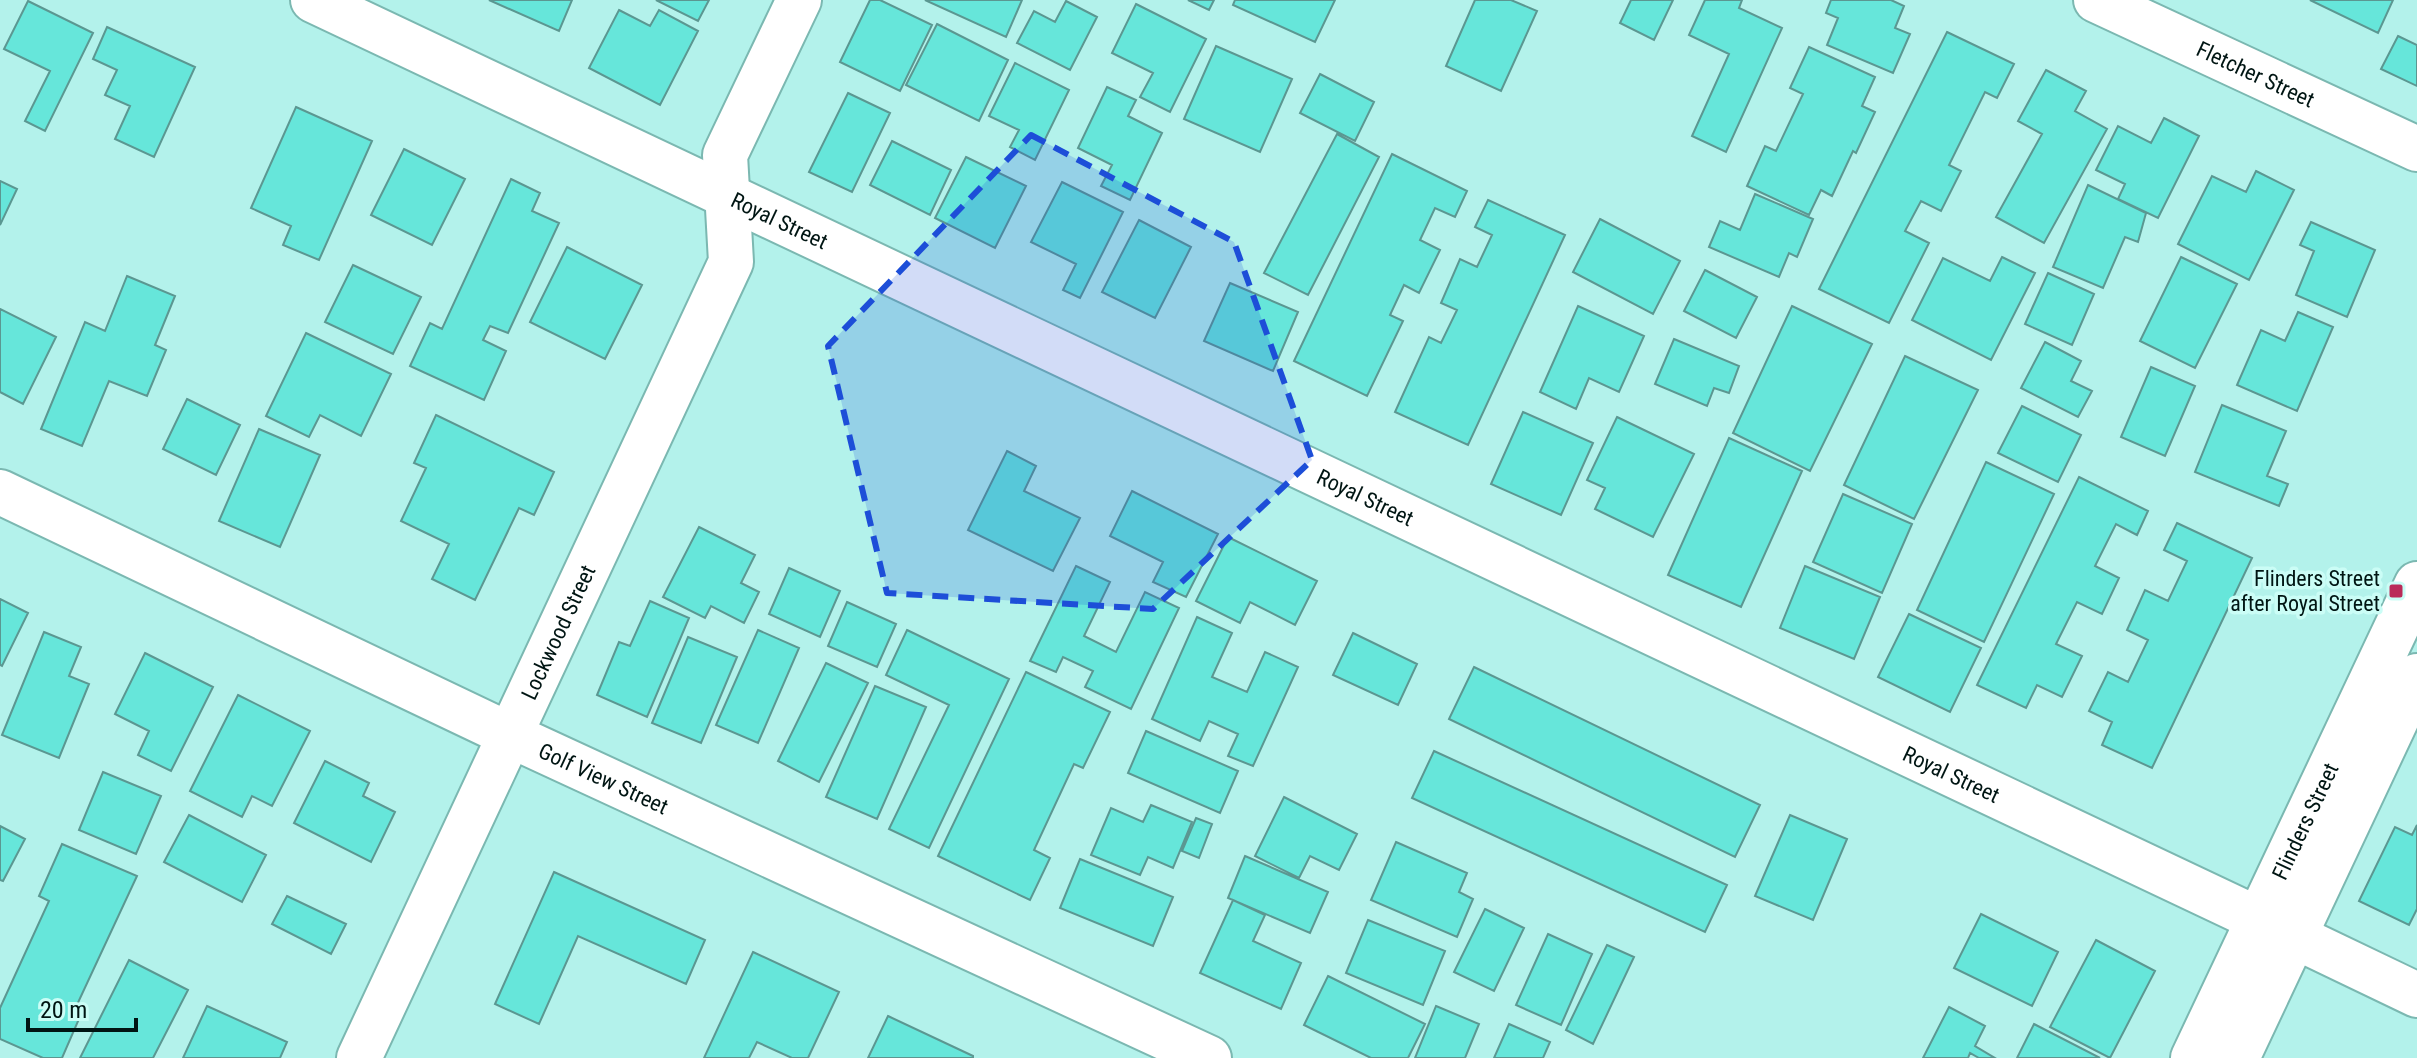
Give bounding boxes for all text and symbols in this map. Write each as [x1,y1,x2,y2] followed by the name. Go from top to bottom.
[2193,36,2318,113] street label: Fletcher Street
[727,187,832,254] street label: Royal Street
[1313,464,1417,531] street label: Royal Street
[516,561,601,704] street label: Lockwood Street
[2230,566,2380,616] place label: Flinders Street after Royal Street
[2387,582,2405,600] marker: Flinders Street after Royal Street
[535,738,672,819] street label: Golf View Street
[1899,741,2003,808] street label: Royal Street
[2267,759,2344,884] street label: Flinders Street
[28,982,136,1032] scale bar
[40,996,87,1024] text: 20 m

